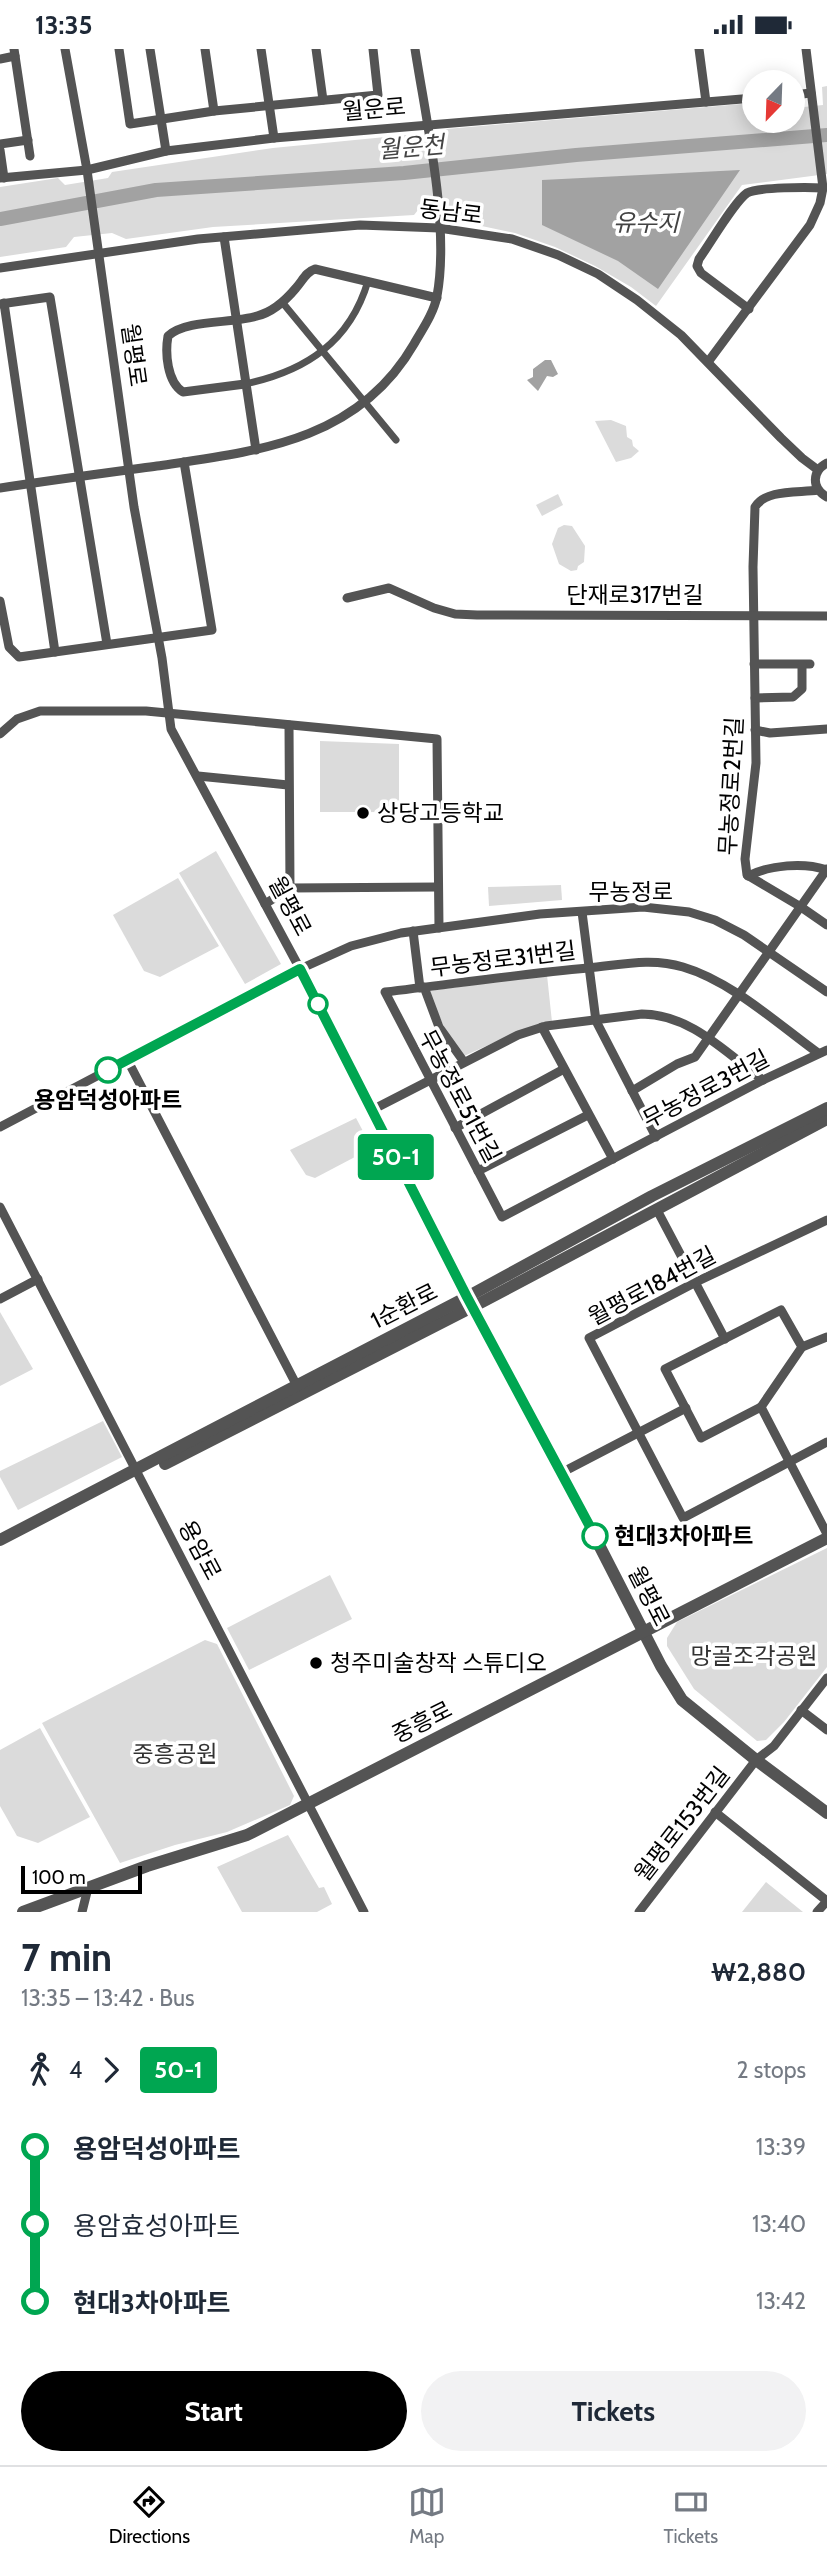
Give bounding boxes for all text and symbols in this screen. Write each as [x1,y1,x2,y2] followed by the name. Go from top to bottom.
[35,9,92,41] text: 13:35
[742,70,805,133] north arrow
[742,70,805,133] map controls
[341,92,407,126] street label: 월운로
[377,129,448,164] water label: 월운천
[418,194,484,230] street label: 동남로
[613,208,681,237] water label: 유수지
[116,322,152,388] street label: 월평로
[566,581,704,609] street label: 단재로317번길
[713,716,749,856] street label: 무농정로2번길
[377,799,504,827] place label: 상당고등학교
[355,805,371,821] marker: 상당고등학교
[263,871,317,941] street label: 월평로
[589,878,673,906] street label: 무농정로
[428,936,578,982] street label: 무농정로31번길
[308,994,328,1014] unlabelled marker
[413,1025,507,1167] street label: 무농정로51번길
[638,1044,774,1134] street label: 무농정로3번길
[95,1057,121,1083] marker: 용암덕성아파트
[34,1086,182,1114] place label: 용암덕성아파트
[347,1134,445,1180] line badge: 50-1
[372,1142,420,1171] text: 50-1
[583,1241,721,1331] street label: 월평로184번길
[366,1277,442,1335] street label: 1순환로
[173,1515,227,1585] street label: 용암로
[614,1522,753,1550] place label: 현대3차아파트
[582,1523,608,1549] marker: 현대3차아파트
[622,1561,676,1631] street label: 월평로
[691,1642,817,1670] park label: 망골조각공원
[330,1649,547,1677] place label: 청주미술창작 스튜디오
[308,1655,324,1671] marker: 청주미술창작 스튜디오
[387,1695,457,1749] street label: 중흥로
[133,1740,217,1768] park label: 중흥공원
[628,1761,736,1887] street label: 월평로153번길
[21,1863,142,1895] scale bar
[32,1866,86,1889] text: 100 m
[21,1934,112,1981] text: 7 min
[711,1956,806,1988] text: ₩2,880
[21,1984,195,2012] text: 13:35 – 13:42 · Bus
[21,2051,59,2089] icon: walk
[92,2051,130,2089] icon: forward
[154,2055,203,2084] text: 50-1
[69,2056,82,2084] text: 4
[737,2056,806,2084] text: 2 stops
[73,2133,240,2165] text: 용암덕성아파트
[756,2133,806,2161] text: 13:39
[73,2210,240,2242] text: 용암효성아파트
[752,2210,806,2238] text: 13:40
[73,2287,231,2319] text: 현대3차아파트
[756,2287,806,2315] text: 13:42
[21,2371,407,2451] button: Start
[421,2371,806,2451] button: Tickets
[109,2483,190,2548] tab: Directions
[408,2483,446,2548] tab: Map
[663,2483,718,2548] tab: Tickets

